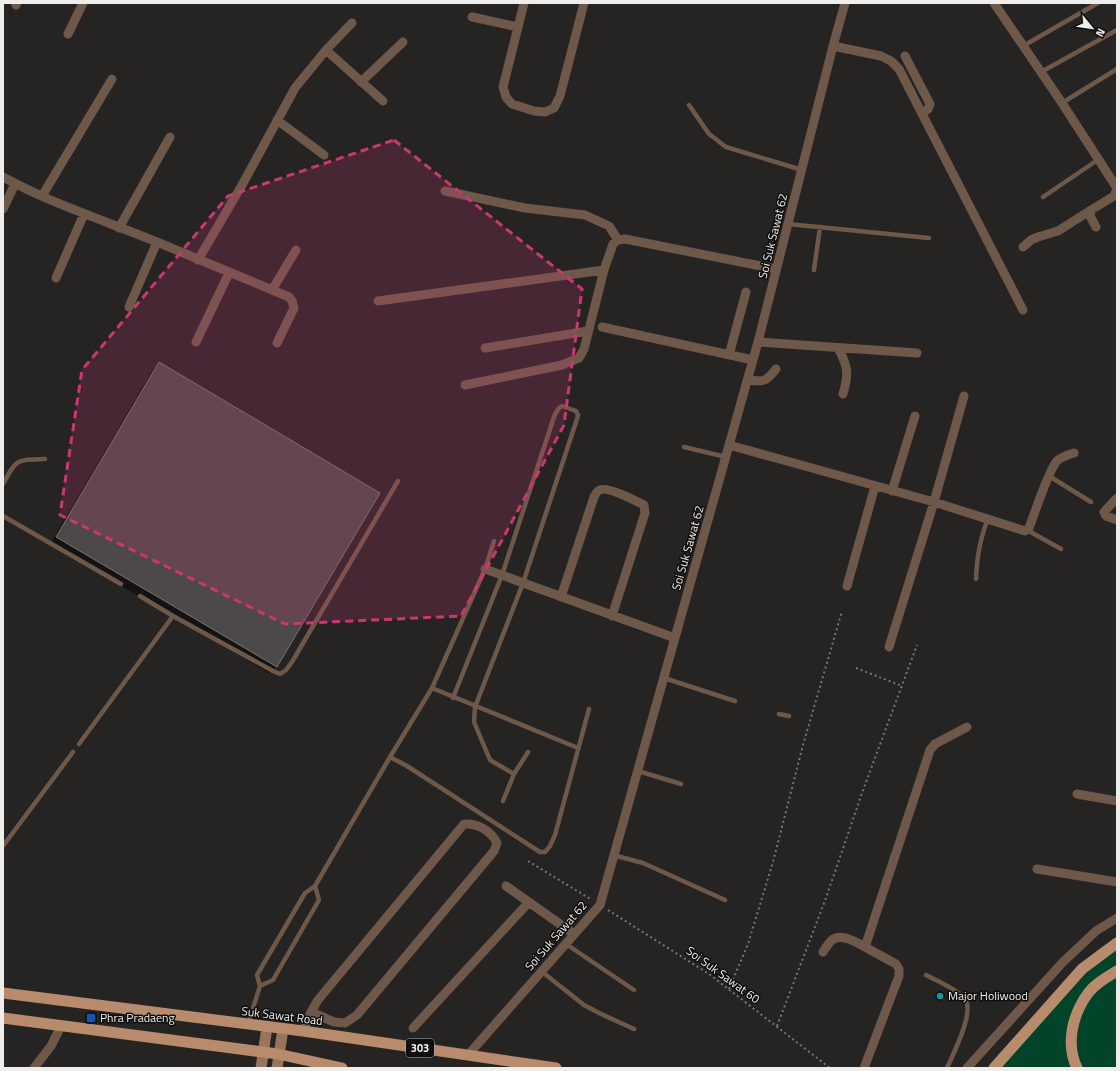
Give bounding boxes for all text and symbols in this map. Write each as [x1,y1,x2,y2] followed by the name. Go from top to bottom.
[1072,8,1112,48] north arrow
[1092,26,1110,40] text: N
[753,191,792,281] street label: Soi Suk Sawat 62
[666,503,709,592] street label: Soi Suk Sawat 62
[520,897,591,975] street label: Soi Suk Sawat 62
[682,941,764,1008] street label: Soi Suk Sawat 60
[948,986,1028,1005] place label: Major Holiwood
[935,991,945,1001] marker: Major Holiwood
[240,1001,324,1030] street label: Suk Sawat Road
[100,1008,175,1027] place label: Phra Pradaeng
[85,1012,97,1024] marker: Phra Pradaeng
[406,1039,434,1057] road number: 303

